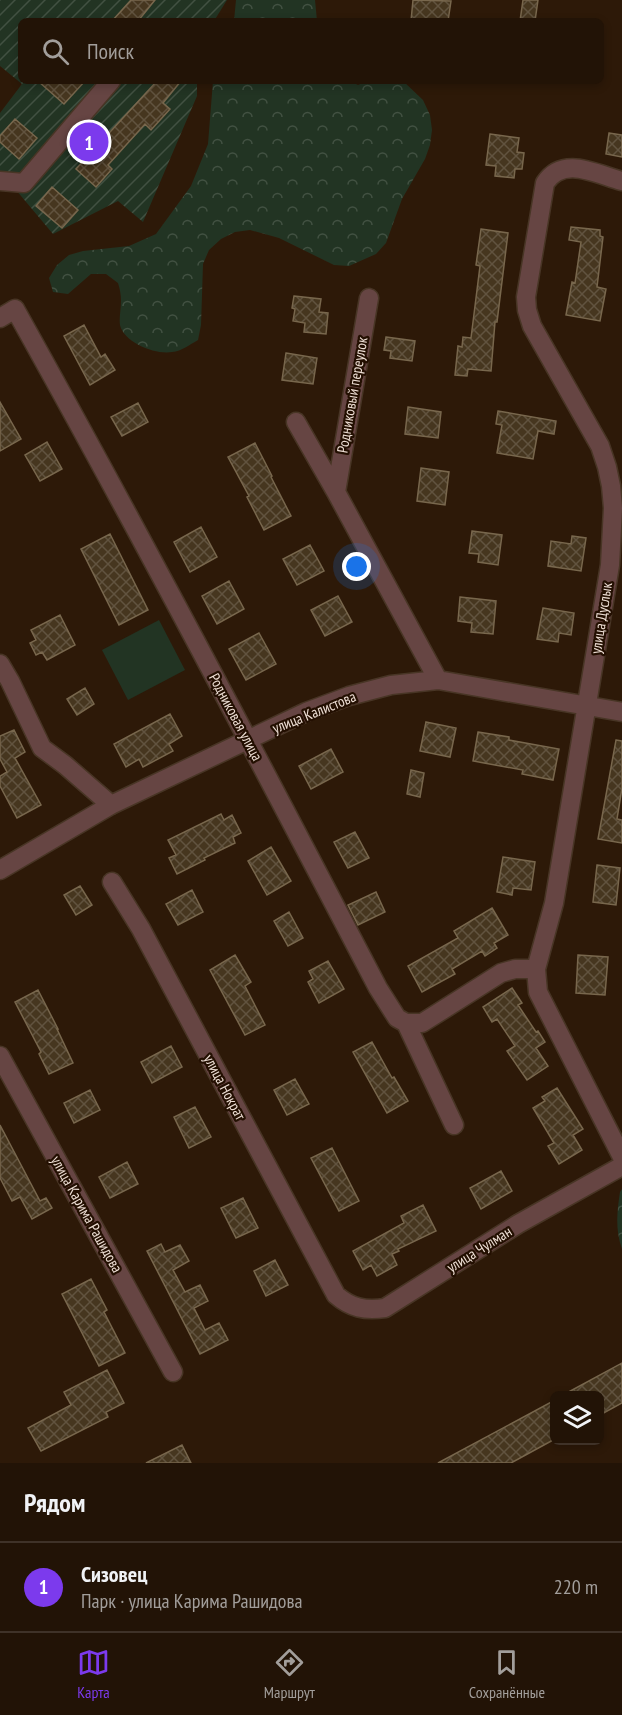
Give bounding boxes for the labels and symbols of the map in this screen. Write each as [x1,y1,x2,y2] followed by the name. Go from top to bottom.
[70,120,109,164] pin: 1
[332,335,372,455] street label: Родниковый переулок
[342,552,371,581] your location
[586,581,616,655] street label: улица Дуслык
[205,670,267,764] street label: Родниковая улица
[269,687,359,737] street label: улица Калистова
[200,1051,250,1123] street label: улица Нократ
[47,1152,127,1276] street label: улица Карима Рашидова
[443,1222,515,1276] street label: улица Чулман

